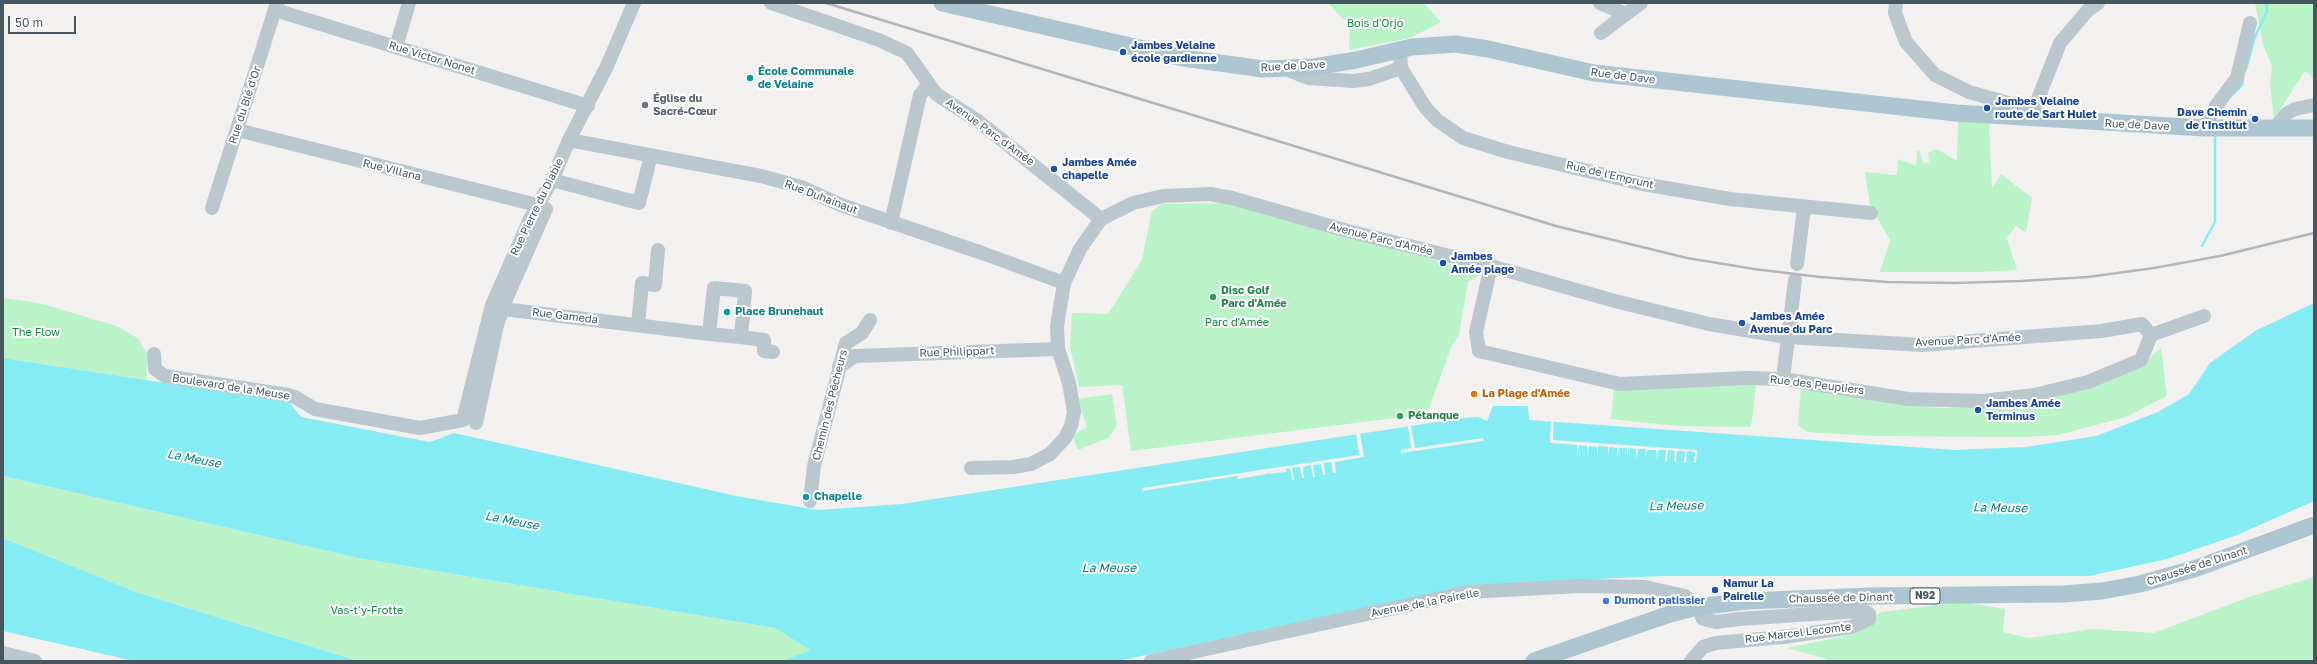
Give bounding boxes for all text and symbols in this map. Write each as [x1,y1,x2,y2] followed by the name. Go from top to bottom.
[10,8,78,34] scale bar
[15,15,43,30] text: 50 m
[1347,17,1403,31] park label: Bois d'Orjo
[387,39,477,77] street label: Rue Victor Nonet
[1131,39,1217,65] place label: Jambes Velaine école gardienne
[1118,47,1128,57] marker: Jambes Velaine école gardienne
[1260,58,1326,74] street label: Rue de Dave
[226,65,264,145] street label: Rue du Blé d'Or
[758,65,854,91] place label: École Communale de Velaine
[1590,65,1656,87] street label: Rue de Dave
[745,73,755,83] marker: École Communale de Velaine
[653,92,717,118] place label: Église du Sacré-Cœur
[1995,95,2097,121] place label: Jambes Velaine route de Sart Hulet
[943,96,1037,168] street label: Avenue Parc d'Amée
[640,100,650,110] marker: Église du Sacré-Cœur
[1982,103,1992,113] marker: Jambes Velaine route de Sart Hulet
[2177,106,2247,132] place label: Dave Chemin de l'Institut
[2250,114,2260,124] marker: Dave Chemin de l'Institut
[2104,117,2170,133] street label: Rue de Dave
[361,156,423,184] street label: Rue Villana
[508,156,566,258] street label: Rue Pierre du Diable
[1062,156,1137,182] place label: Jambes Amée chapelle
[1565,158,1655,192] street label: Rue de l'Emprunt
[1049,164,1059,174] marker: Jambes Amée chapelle
[783,177,859,217] street label: Rue Duhainaut
[1328,220,1434,258] street label: Avenue Parc d'Amée
[1451,250,1514,276] place label: Jambes Amée plage
[1438,258,1448,268] marker: Jambes Amée plage
[1221,284,1287,310] place label: Disc Golf Parc d'Amée
[1208,292,1218,302] marker: Disc Golf Parc d'Amée
[531,305,599,327] street label: Rue Gameda
[735,305,824,319] place label: Place Brunehaut
[722,307,732,317] marker: Place Brunehaut
[1750,310,1833,336] place label: Jambes Amée Avenue du Parc
[1205,316,1269,330] park label: Parc d'Amée
[1737,318,1747,328] marker: Jambes Amée Avenue du Parc
[12,326,60,340] park label: The Flow
[1915,331,2021,349] street label: Avenue Parc d'Amée
[919,344,995,360] street label: Rue Philippart
[810,348,850,462] street label: Chemin des Pêcheurs
[171,371,291,403] street label: Boulevard de la Meuse
[1769,373,1865,397] street label: Rue des Peupliers
[1482,387,1570,401] place label: La Plage d'Amée
[1469,389,1479,399] marker: La Plage d'Amée
[1986,397,2061,423] place label: Jambes Amée Terminus
[1973,405,1983,415] marker: Jambes Amée Terminus
[1408,409,1459,423] place label: Pétanque
[1395,411,1405,421] marker: Pétanque
[166,447,222,471] water label: La Meuse
[814,490,862,504] place label: Chapelle
[801,492,811,502] marker: Chapelle
[1649,498,1703,514] water label: La Meuse
[1973,500,2027,516] water label: La Meuse
[484,509,540,533] water label: La Meuse
[2145,544,2249,588] street label: Chaussée de Dinant
[1082,561,1136,575] water label: La Meuse
[1723,577,1774,603] place label: Namur La Pairelle
[1710,585,1720,595] marker: Namur La Pairelle
[1370,586,1480,620] street label: Avenue de la Pairelle
[1910,588,1940,604] road number: N92
[1788,590,1894,606] street label: Chaussée de Dinant
[1614,594,1705,608] place label: Dumont patissier
[1601,596,1611,606] marker: Dumont patissier
[331,604,403,618] park label: Vas-t'y-Frotte
[1744,620,1852,646] street label: Rue Marcel Lecomte

